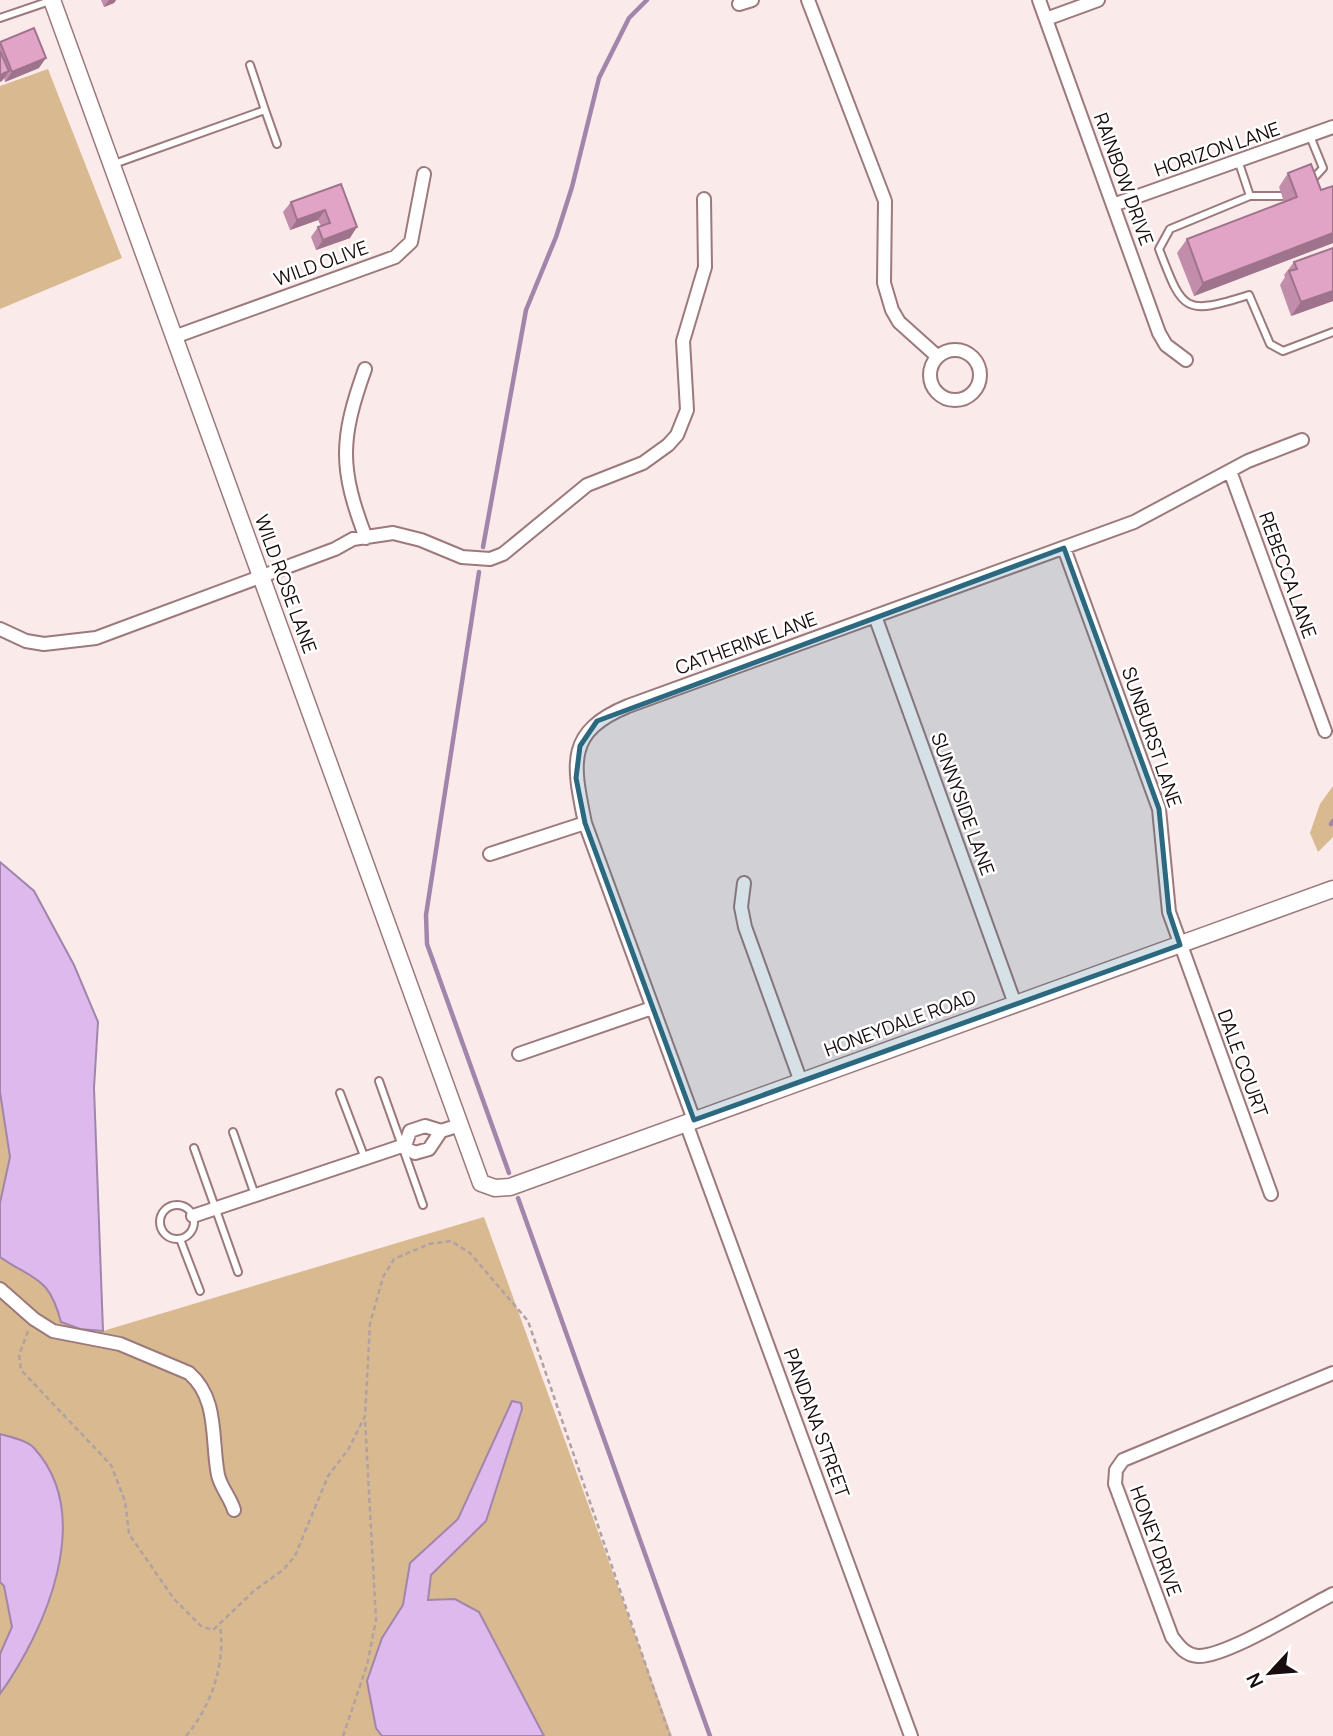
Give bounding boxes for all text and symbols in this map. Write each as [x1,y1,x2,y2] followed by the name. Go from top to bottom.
[1088,109,1160,249] street label: RAINBOW DRIVE
[1151,115,1283,183] street label: HORIZON LANE
[270,234,372,292] street label: WILD OLIVE
[1253,508,1323,642] street label: REBECCA LANE
[249,511,323,657] street label: WILD ROSE LANE
[672,605,820,681] street label: CATHERINE LANE
[1116,663,1188,811] street label: SUNBURST LANE
[925,729,1001,879] street label: SUNNYSIDE LANE
[820,983,980,1063] street label: HONEYDALE ROAD
[1212,1006,1275,1121] street label: DALE COURT
[778,1345,856,1502] street label: PANDANA STREET
[1124,1482,1188,1600] street label: HONEY DRIVE
[1235,1638,1305,1708] north arrow
[1240,1669,1269,1692] text: N

